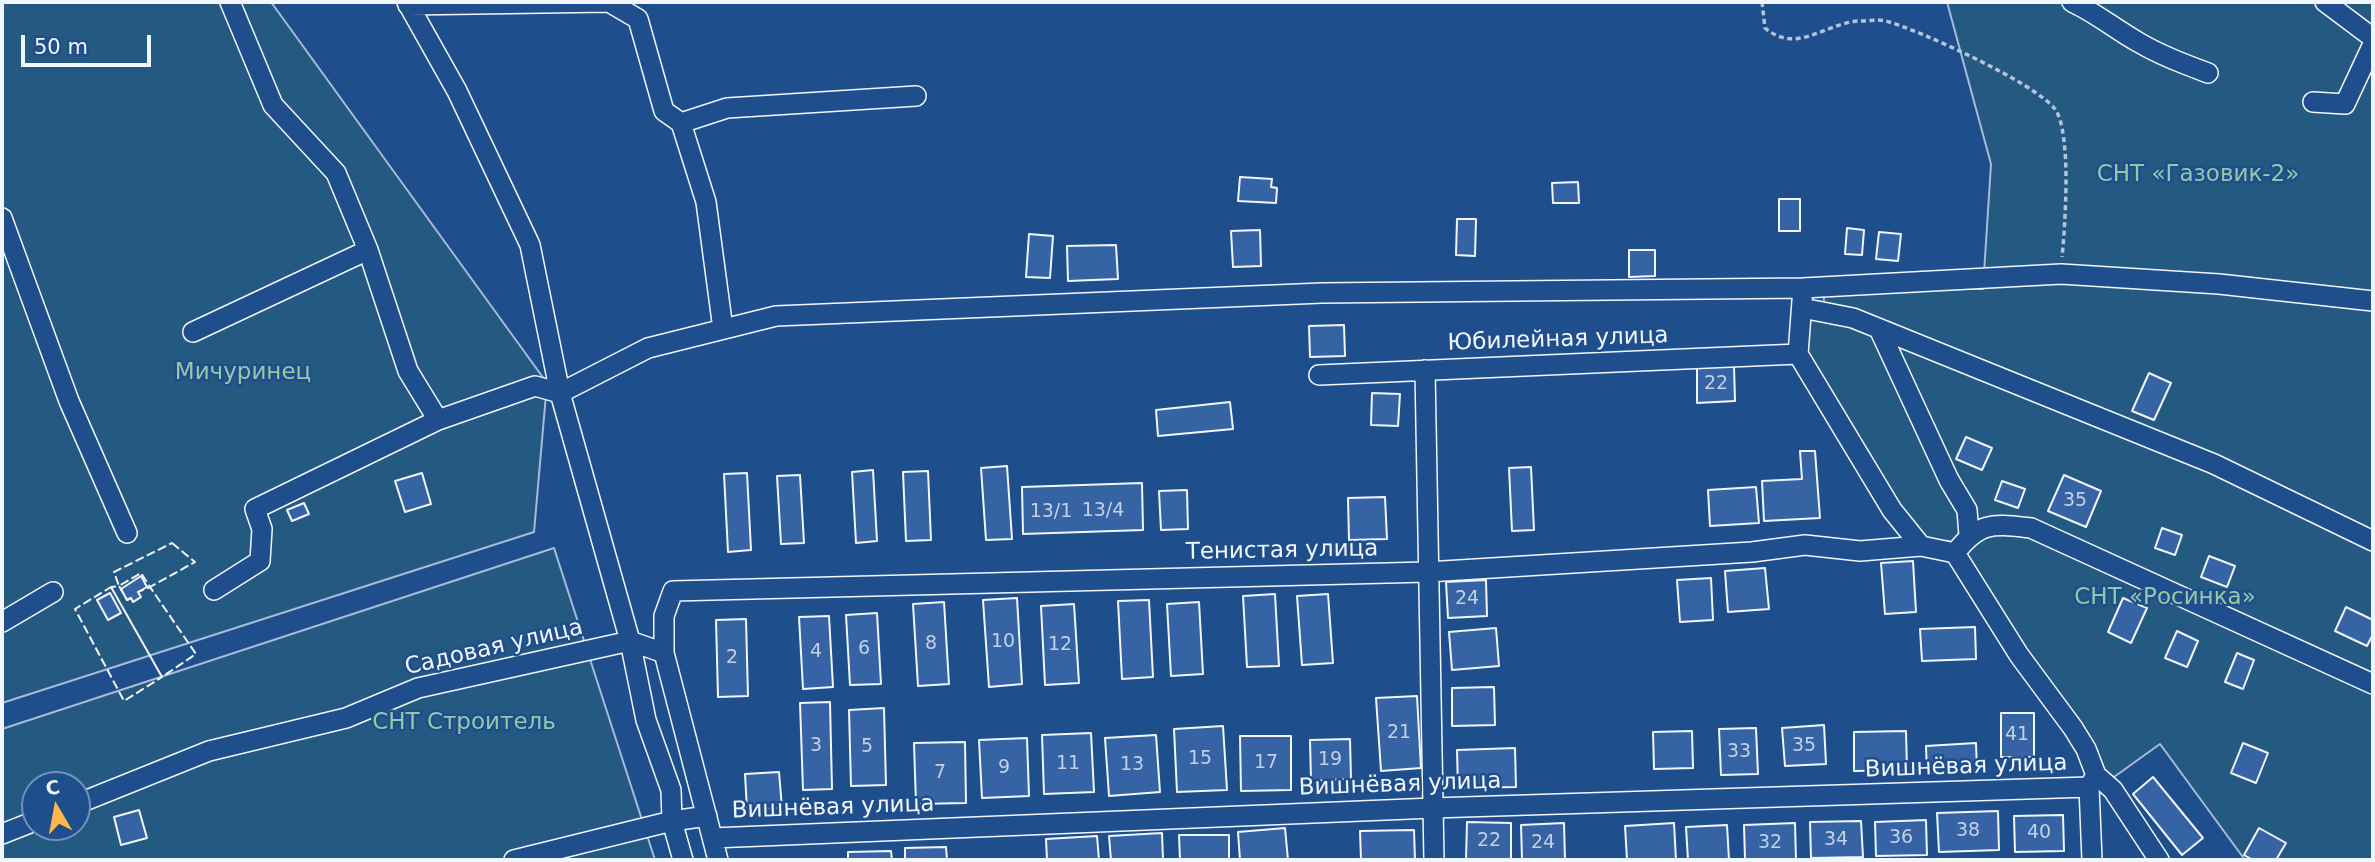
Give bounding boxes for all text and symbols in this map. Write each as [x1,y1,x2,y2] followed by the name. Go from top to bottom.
[24,21,154,65] scale bar
[34,35,88,59] text: 50 m
[2097,161,2299,189] park label: СНТ «Газовик-2»
[1447,322,1669,358] street label: Юбилейная улица
[175,359,311,387] park label: Мичуринец
[1704,373,1728,395] house number: 22
[2063,490,2087,512] house number: 35
[1082,500,1124,522] house number: 13/4
[1030,501,1072,523] house number: 13/1
[1186,536,1378,566] street label: Тенистая улица
[2074,584,2256,612] park label: СНТ «Росинка»
[1455,588,1479,610] house number: 24
[402,614,586,682] street label: Садовая улица
[991,631,1015,653] house number: 10
[925,633,937,655] house number: 8
[1048,634,1072,656] house number: 12
[858,638,870,660] house number: 6
[810,641,822,663] house number: 4
[726,647,738,669] house number: 2
[372,709,556,737] park label: СНТ Строитель
[1387,722,1411,744] house number: 21
[2005,724,2029,746] house number: 41
[810,735,822,757] house number: 3
[1792,735,1816,757] house number: 35
[861,736,873,758] house number: 5
[1727,741,1751,763] house number: 33
[1188,748,1212,770] house number: 15
[1318,749,1342,771] house number: 19
[1864,750,2068,784] street label: Вишнёвая улица
[1254,752,1278,774] house number: 17
[1056,753,1080,775] house number: 11
[1120,754,1144,776] house number: 13
[998,757,1010,779] house number: 9
[934,762,946,784] house number: 7
[1298,768,1502,802] street label: Вишнёвая улица
[21,771,91,841] north arrow
[44,775,61,799] text: С
[731,791,935,825] street label: Вишнёвая улица
[1956,820,1980,842] house number: 38
[2027,822,2051,844] house number: 40
[1889,827,1913,849] house number: 36
[1824,829,1848,851] house number: 34
[1477,830,1501,852] house number: 22
[1531,832,1555,854] house number: 24
[1758,832,1782,854] house number: 32

